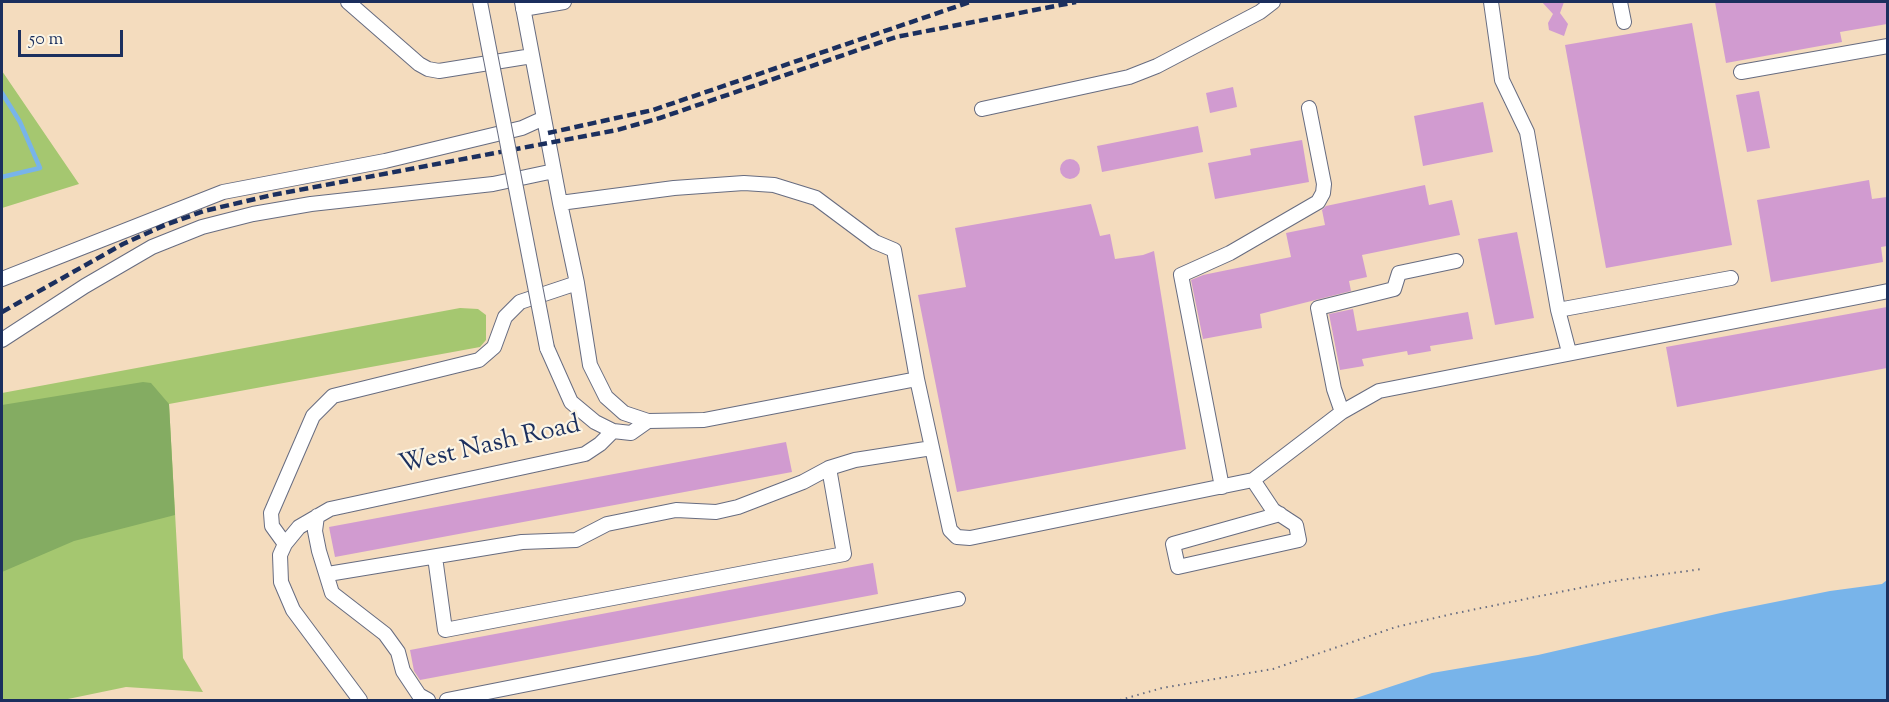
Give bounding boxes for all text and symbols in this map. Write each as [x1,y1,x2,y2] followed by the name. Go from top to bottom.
[21,18,126,56] scale bar
[29,27,63,53] text: 50 m
[396,411,584,483] street label: West Nash Road

